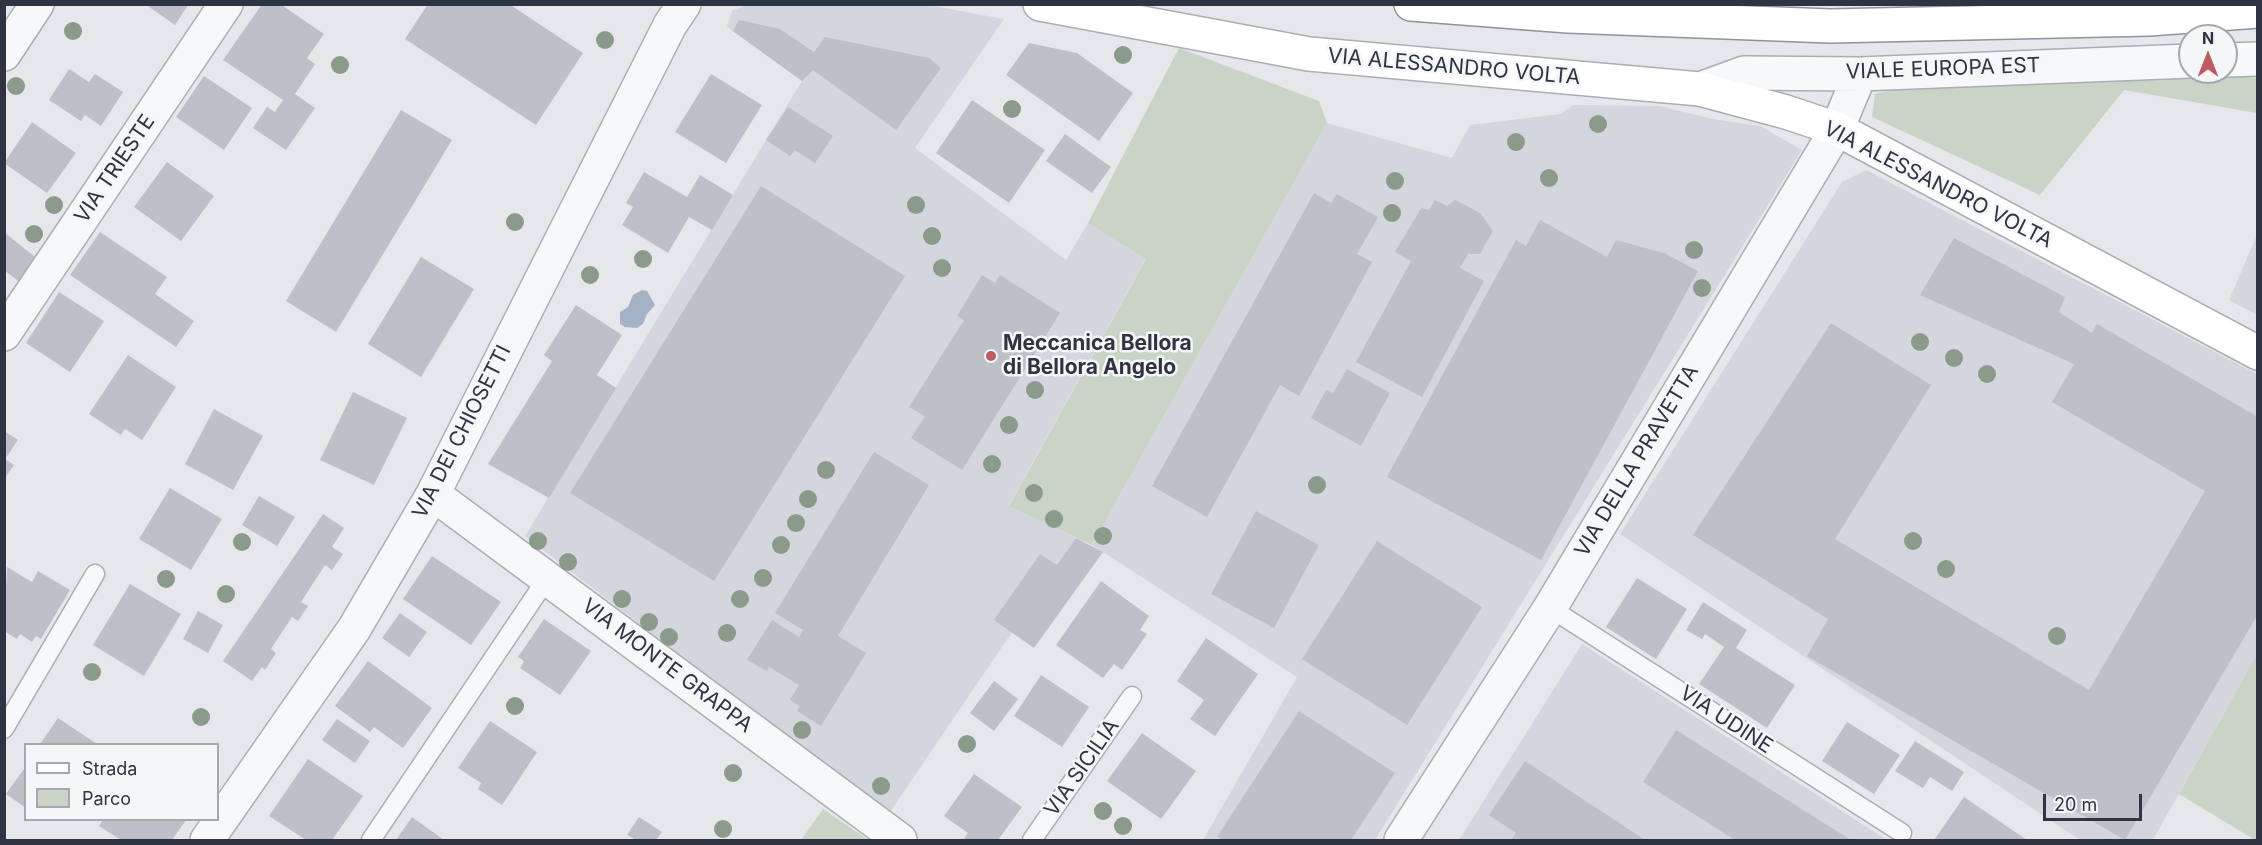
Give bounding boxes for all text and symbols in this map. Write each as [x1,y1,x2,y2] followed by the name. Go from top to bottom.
[2178,24,2238,84] north arrow
[2202,28,2214,48] text: N
[1327,43,1581,91] street label: VIA ALESSANDRO VOLTA
[1845,53,2041,85] street label: VIALE EUROPA EST
[69,110,161,228] street label: VIA TRIESTE
[1819,116,2057,254] street label: VIA ALESSANDRO VOLTA
[1003,331,1192,381] place label: Meccanica Bellora di Bellora Angelo
[407,341,517,523] street label: VIA DEI CHIOSETTI
[984,349,998,363] marker: Meccanica Bellora di Bellora Angelo
[1570,361,1704,561] street label: VIA DELLA PRAVETTA
[577,594,757,738] street label: VIA MONTE GRAPPA
[1675,681,1777,759] street label: VIA UDINE
[1039,715,1125,821] street label: VIA SICILIA
[24,743,219,821] legend
[82,758,137,779] text: Strada
[2046,782,2145,820] scale bar
[82,788,131,809] text: Parco
[2054,794,2097,815] text: 20 m

